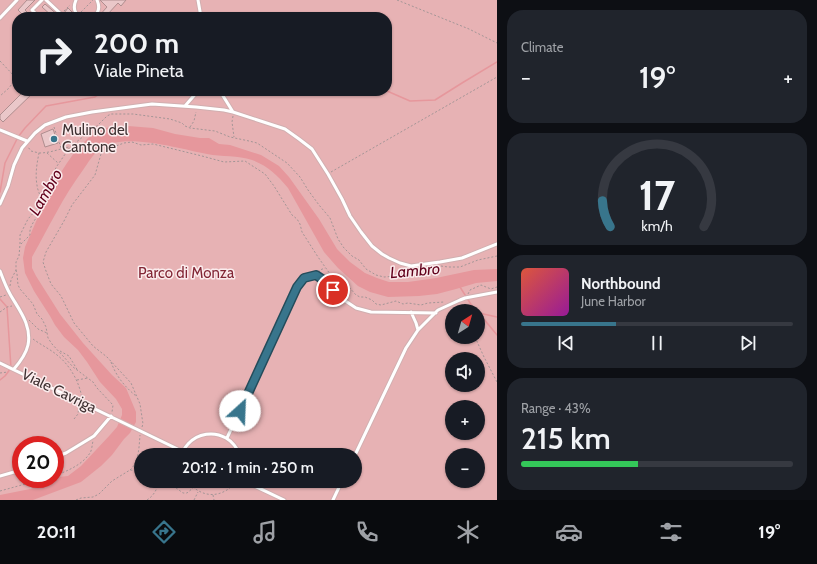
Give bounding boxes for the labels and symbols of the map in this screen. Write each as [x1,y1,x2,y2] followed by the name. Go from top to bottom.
[62,121,129,156] place label: Mulino del Cantone
[49,134,59,144] marker: Mulino del Cantone
[25,166,66,219] water label: Lambro
[389,259,441,282] water label: Lambro
[138,264,235,282] park label: Parco di Monza
[316,273,350,307] pin
[445,304,485,344] north arrow
[19,365,100,417] street label: Viale Cavriga
[219,390,261,432] position arrow
[12,436,64,488] speed limit sign: 20

